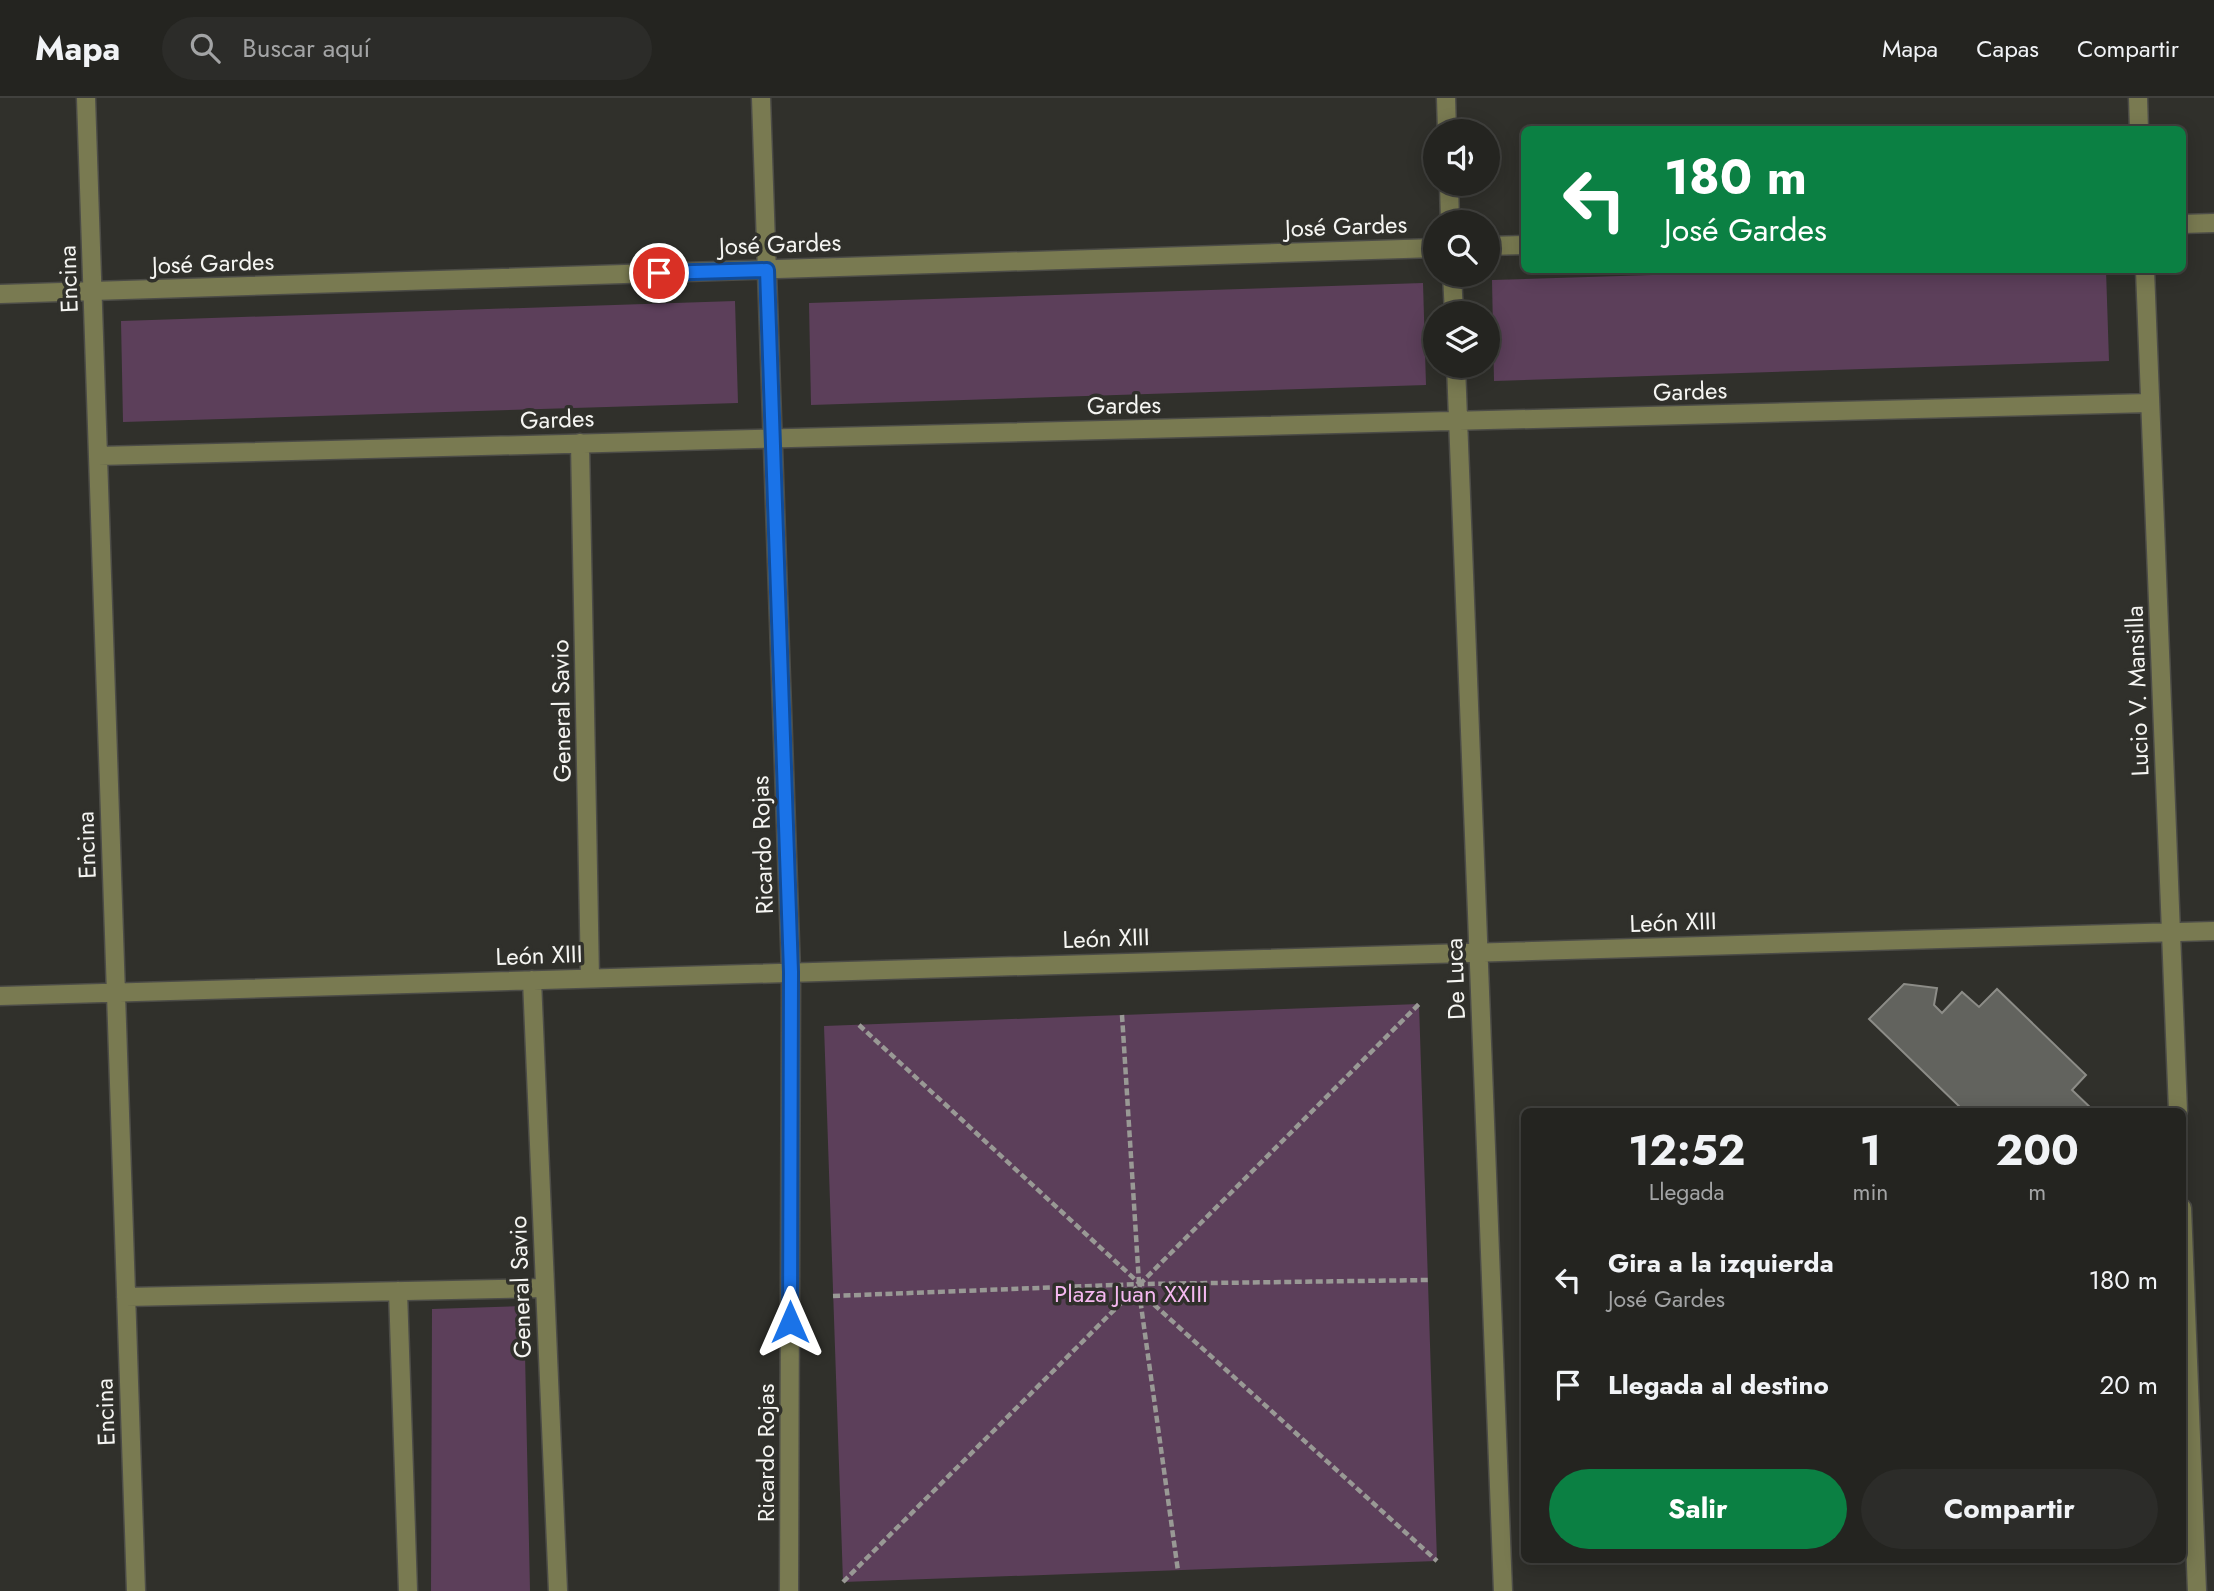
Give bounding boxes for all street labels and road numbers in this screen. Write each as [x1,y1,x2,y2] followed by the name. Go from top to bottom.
[1281,206,1408,246] street label: José Gardes
[715,224,842,264] street label: José Gardes
[148,243,275,283] street label: José Gardes
[49,245,87,313] street label: Encina
[1652,372,1728,410] street label: Gardes
[1087,387,1161,423] street label: Gardes
[519,400,595,438] street label: Gardes
[2117,605,2157,777] street label: Lucio V. Mansilla
[542,639,580,783] street label: General Savio
[742,775,782,915] street label: Ricardo Rojas
[67,811,105,879] street label: Encina
[1629,903,1717,941] street label: León XIII
[1062,919,1150,957] street label: León XIII
[495,936,583,974] street label: León XIII
[1436,938,1474,1020] street label: De Luca
[500,1215,540,1359] street label: General Savio
[86,1378,124,1446] street label: Encina
[748,1384,783,1522] street label: Ricardo Rojas

